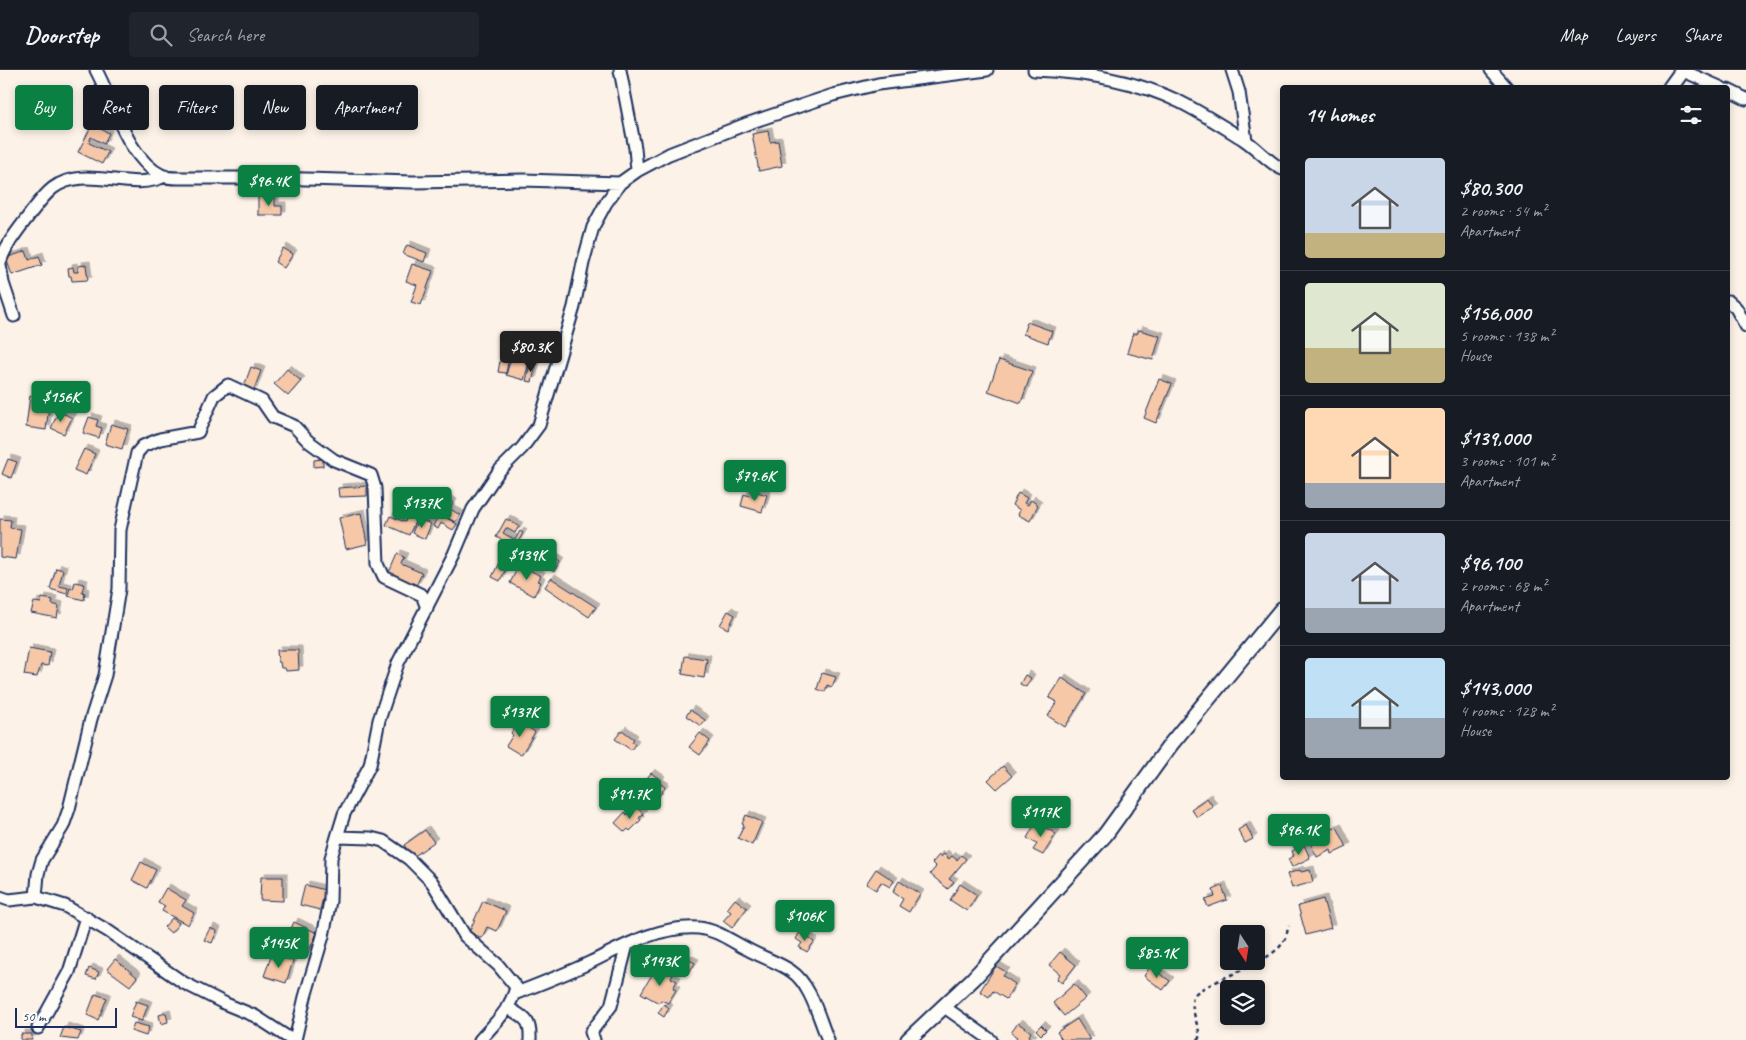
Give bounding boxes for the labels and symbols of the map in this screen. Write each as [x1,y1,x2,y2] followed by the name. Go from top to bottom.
[228,164,310,207] pin: $96.4K
[490,330,572,373] pin: $80.3K
[26,380,96,423] pin: $156K
[714,460,796,502] pin: $79.6K
[387,486,457,529] pin: $137K
[492,538,562,581] pin: $139K
[485,696,555,738] pin: $137K
[589,778,671,820] pin: $91.7K
[1006,796,1076,838] pin: $117K
[1258,814,1340,856] pin: $96.1K
[770,900,840,942] pin: $106K
[1220,925,1265,970] north arrow
[244,926,314,969] pin: $145K
[1116,936,1198,979] pin: $85.1K
[625,944,695,987] pin: $143K
[15,1005,118,1028] scale bar

